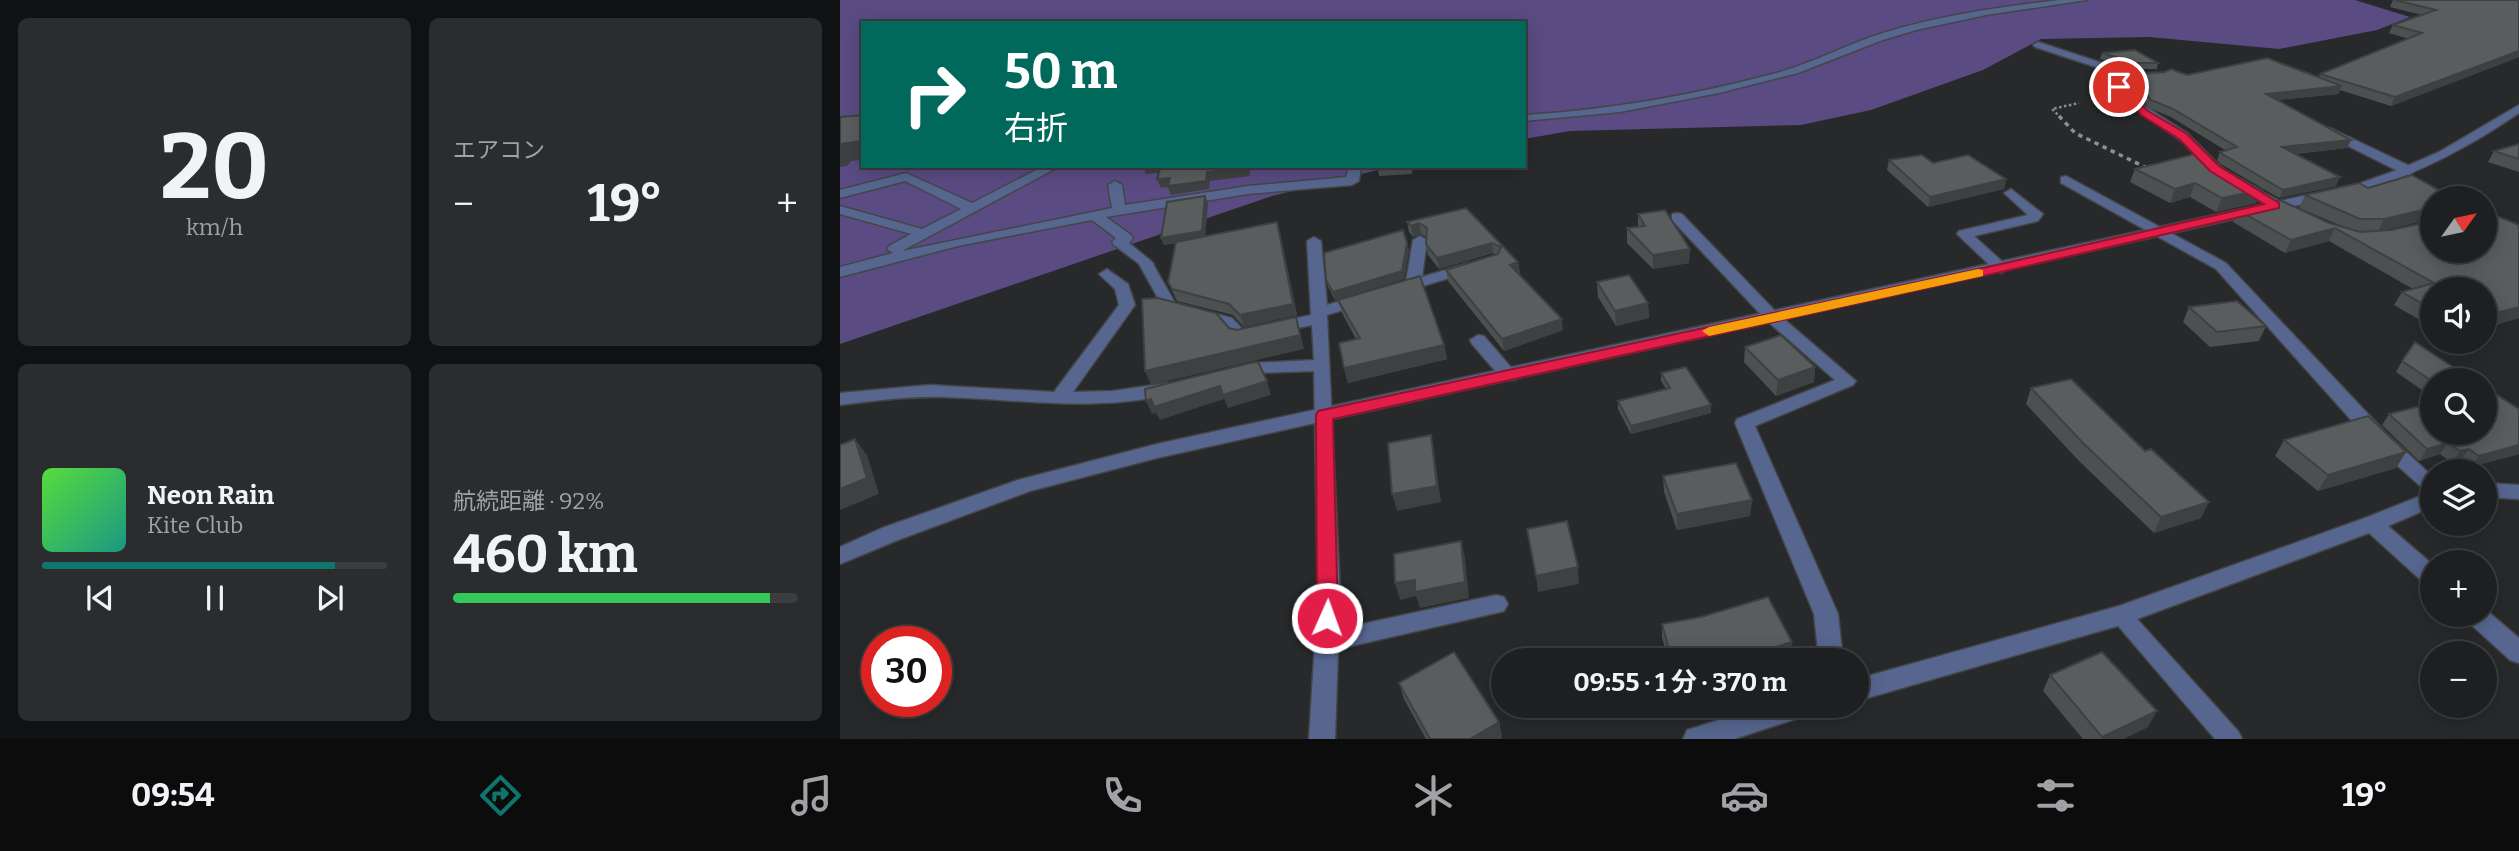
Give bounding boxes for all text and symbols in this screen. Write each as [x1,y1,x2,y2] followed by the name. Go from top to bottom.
[1004,42,1117,101] text: 50 m
[889,49,980,140] icon: right
[2089,57,2149,117] pin
[2100,68,2138,106] icon: arrive
[1004,109,1068,147] text: 右折
[160,113,269,222] text: 20
[453,136,545,164] text: エアコン
[587,172,663,235] text: 19°
[453,181,474,227] text: −
[776,181,798,227] text: +
[2420,186,2497,262] north arrow
[2420,186,2497,718] map controls
[186,213,243,241] text: km/h
[2420,277,2497,354] button: sound
[2420,368,2497,445] button: search
[2420,459,2497,536] button: layers
[147,480,274,511] text: Neon Rain
[453,487,605,515] text: 航続距離 · 92%
[147,511,243,539] text: Kite Club
[453,523,638,586] text: 460 km
[2420,550,2497,627] button: +
[81,579,119,617] icon: previous
[196,579,234,617] icon: pause
[311,579,349,617] icon: next
[1290,581,1364,655] position arrow
[861,626,952,717] speed limit sign: 30
[2420,641,2497,718] button: −
[1573,667,1787,698] text: 09:55 · 1 分 · 370 m
[476,771,525,820] icon: directions
[787,771,836,820] icon: music
[1098,771,1147,820] icon: phone
[1409,771,1458,820] icon: climate
[1720,771,1769,820] icon: car
[2031,771,2080,820] icon: filters
[131,776,215,814] text: 09:54
[2341,776,2388,814] text: 19°

